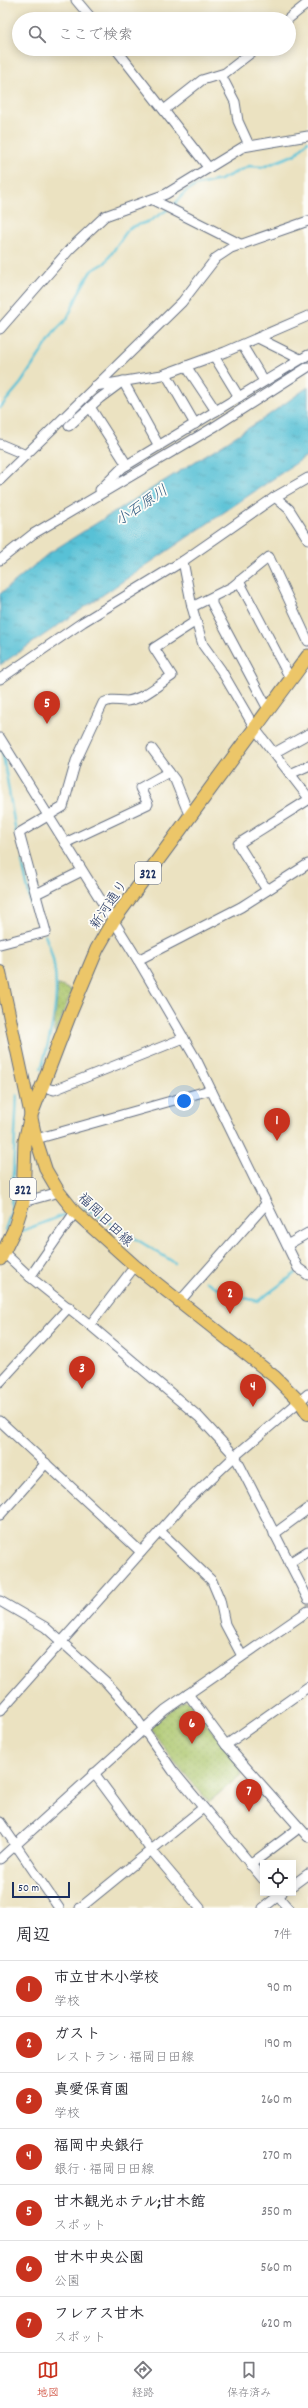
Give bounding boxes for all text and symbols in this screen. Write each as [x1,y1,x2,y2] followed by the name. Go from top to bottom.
[12,12,296,56] search box
[26,23,48,45] icon: search
[58,25,133,47] text: ここで検索
[111,481,173,533] water label: 小石原川
[34,691,60,724] pin: 5
[135,862,161,884] road number: 322
[86,876,134,934] street label: 新河通り
[174,1091,194,1111] your location
[264,1108,290,1141] pin: 1
[10,1178,36,1200] road number: 322
[72,1189,137,1252] street label: 福岡日田線
[217,1281,243,1314] pin: 2
[69,1356,95,1389] pin: 3
[240,1374,266,1407] pin: 4
[179,1711,205,1744] pin: 6
[236,1779,262,1812] pin: 7
[260,1860,296,1896] map controls
[260,1860,296,1896] button: locate
[12,1880,70,1899] scale bar
[18,1881,39,1897] text: 50 m
[16,1925,50,1949] text: 周辺
[274,1926,292,1945] text: 7件
[54,1968,159,1990] text: 市立甘木小学校
[28,1979,30,1998] text: 1
[267,1979,292,1998] text: 90 m
[54,1993,80,2012] text: 学校
[54,2024,101,2046] text: ガスト
[26,2035,32,2054] text: 2
[264,2035,292,2054] text: 190 m
[54,2049,194,2068] text: レストラン · 福岡日田線
[54,2080,129,2102] text: 真愛保育園
[26,2091,32,2110] text: 3
[261,2091,292,2110] text: 260 m
[54,2105,80,2124] text: 学校
[54,2136,144,2158] text: 福岡中央銀行
[26,2147,32,2166] text: 4
[262,2147,292,2166] text: 270 m
[54,2161,154,2180] text: 銀行 · 福岡日田線
[54,2192,206,2214] text: 甘木観光ホテル;甘木館
[26,2203,32,2222] text: 5
[261,2203,292,2222] text: 350 m
[54,2217,106,2236] text: スポット
[54,2248,144,2270] text: 甘木中央公園
[26,2259,32,2278] text: 6
[261,2259,292,2278] text: 560 m
[54,2273,80,2292] text: 公園
[54,2304,144,2326] text: フレアス甘木
[27,2315,31,2334] text: 7
[261,2315,292,2334] text: 620 m
[54,2329,106,2348] text: スポット
[37,2359,59,2402] tab: 地図
[132,2359,154,2402] tab: 経路
[227,2359,271,2402] tab: 保存済み

